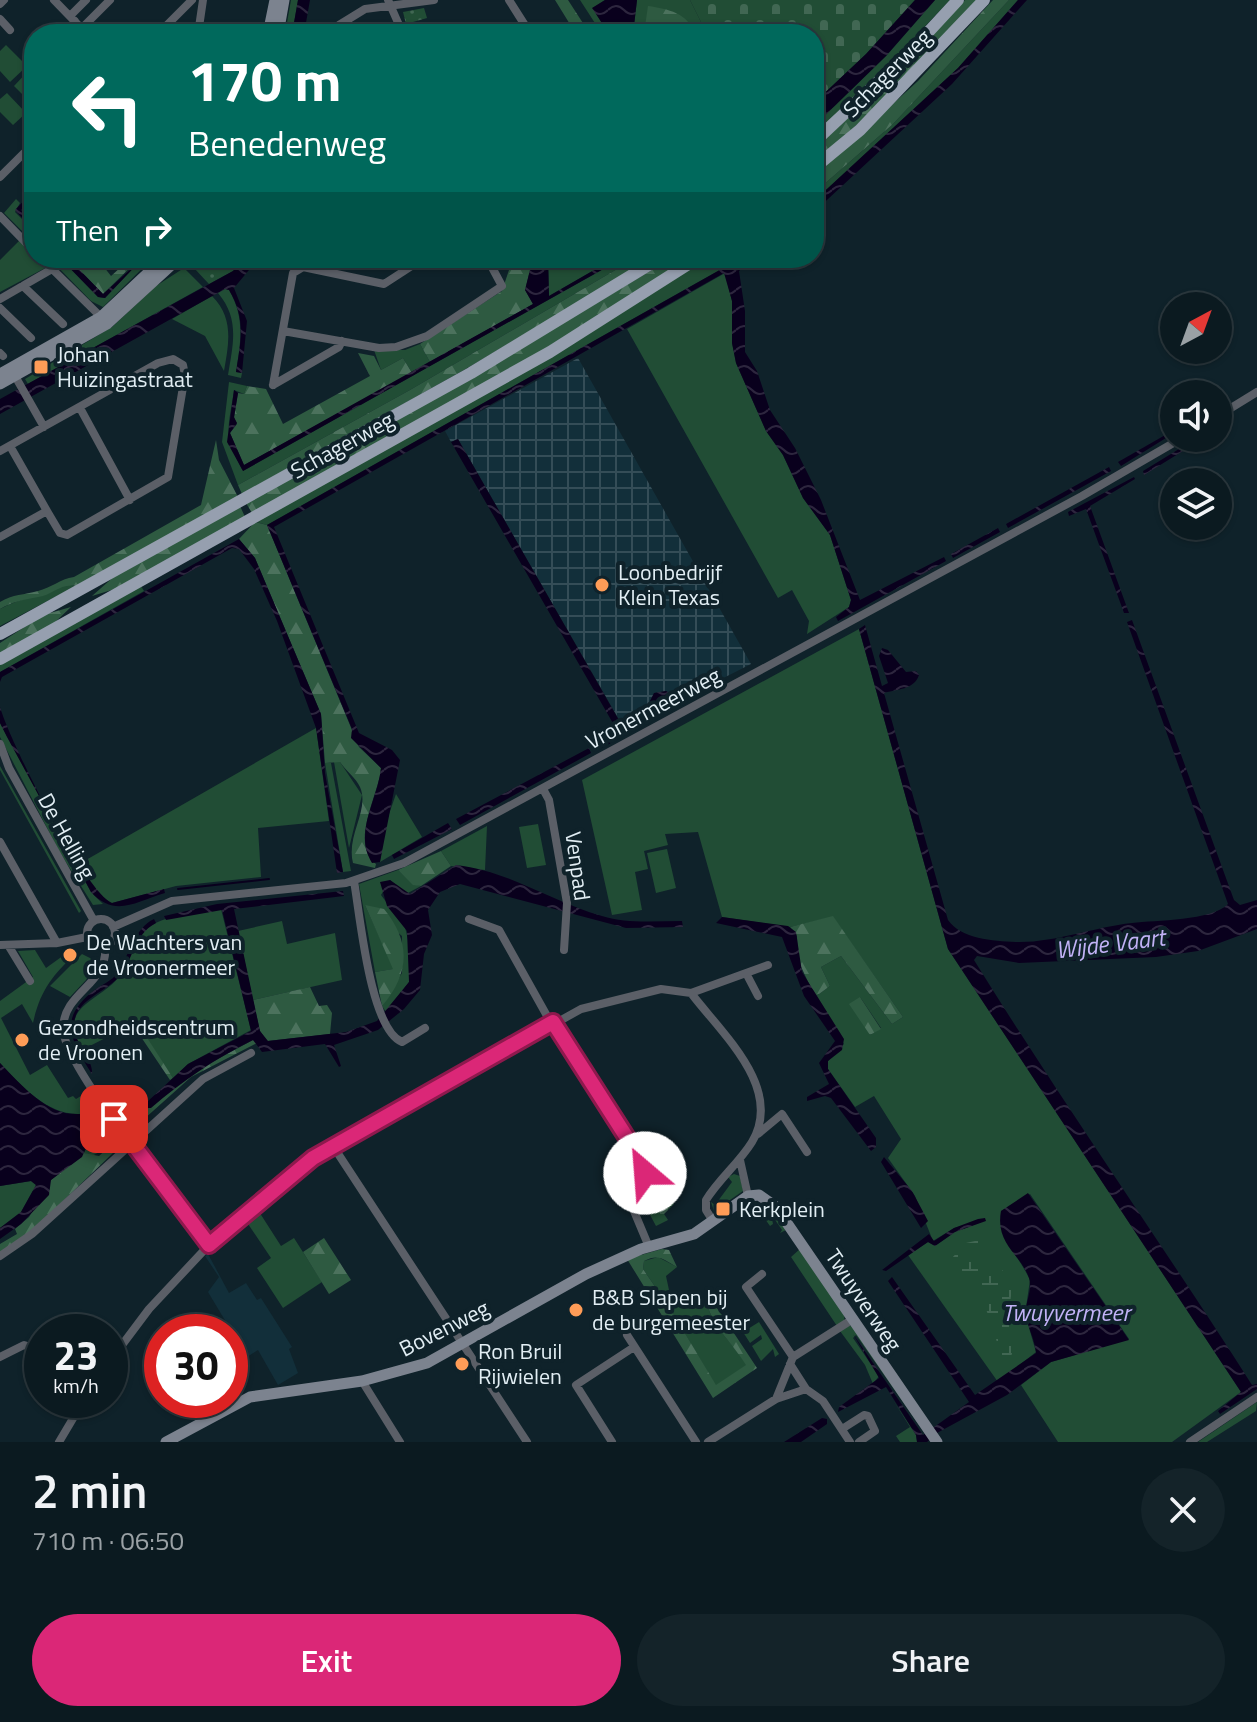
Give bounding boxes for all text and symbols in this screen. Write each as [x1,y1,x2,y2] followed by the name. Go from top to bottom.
[835,21,939,125] street label: Schagerweg
[188,38,341,123] text: 170 m
[56,56,160,160] icon: left
[188,115,386,170] text: Benedenweg
[56,207,119,253] text: Then
[135,208,179,252] icon: right
[1160,292,1232,364] north arrow
[1160,292,1232,540] map controls
[57,337,193,396] place label: Johan Huizingastraat
[32,358,50,376] marker: Johan Huizingastraat
[1160,380,1232,452] button: sound
[284,403,400,487] street label: Schagerweg
[1160,468,1232,540] button: layers
[618,555,723,614] place label: Loonbedrijf Klein Texas
[593,576,611,594] marker: Loonbedrijf Klein Texas
[579,658,727,758] street label: Vronermeerweg
[29,787,105,885] street label: De Helling
[556,829,600,903] street label: Venpad
[1053,918,1170,968] water label: Wijde Vaart
[86,925,242,984] place label: De Wachters van de Vroonermeer
[61,946,79,964] marker: De Wachters van de Vroonermeer
[38,1010,235,1069] place label: Gezondheidscentrum de Vroonen
[13,1031,31,1049] marker: Gezondheidscentrum de Vroonen
[80,1085,148,1153] pin
[92,1097,136,1141] icon: arrive
[603,1131,687,1215] position arrow
[739,1192,825,1226] place label: Kerkplein
[714,1200,732,1218] marker: Kerkplein
[817,1242,911,1358] street label: Twuyverweg
[592,1280,750,1339] place label: B&B Slapen bij de burgemeester
[393,1291,495,1365] street label: Bovenweg
[1002,1294,1133,1330] water label: Twuyvermeer
[567,1301,585,1319] marker: B&B Slapen bij de burgemeester
[144,1314,248,1418] speed limit sign: 30
[54,1325,98,1386] text: 23
[478,1334,562,1393] place label: Ron Bruil Rijwielen
[453,1355,471,1373] marker: Ron Bruil Rijwielen
[53,1370,99,1401] text: km/h
[32,1454,147,1527] text: 2 min
[1141,1468,1225,1552] button: close
[32,1521,184,1560] text: 710 m · 06:50
[32,1614,621,1706] button: Exit
[637,1614,1225,1706] button: Share

